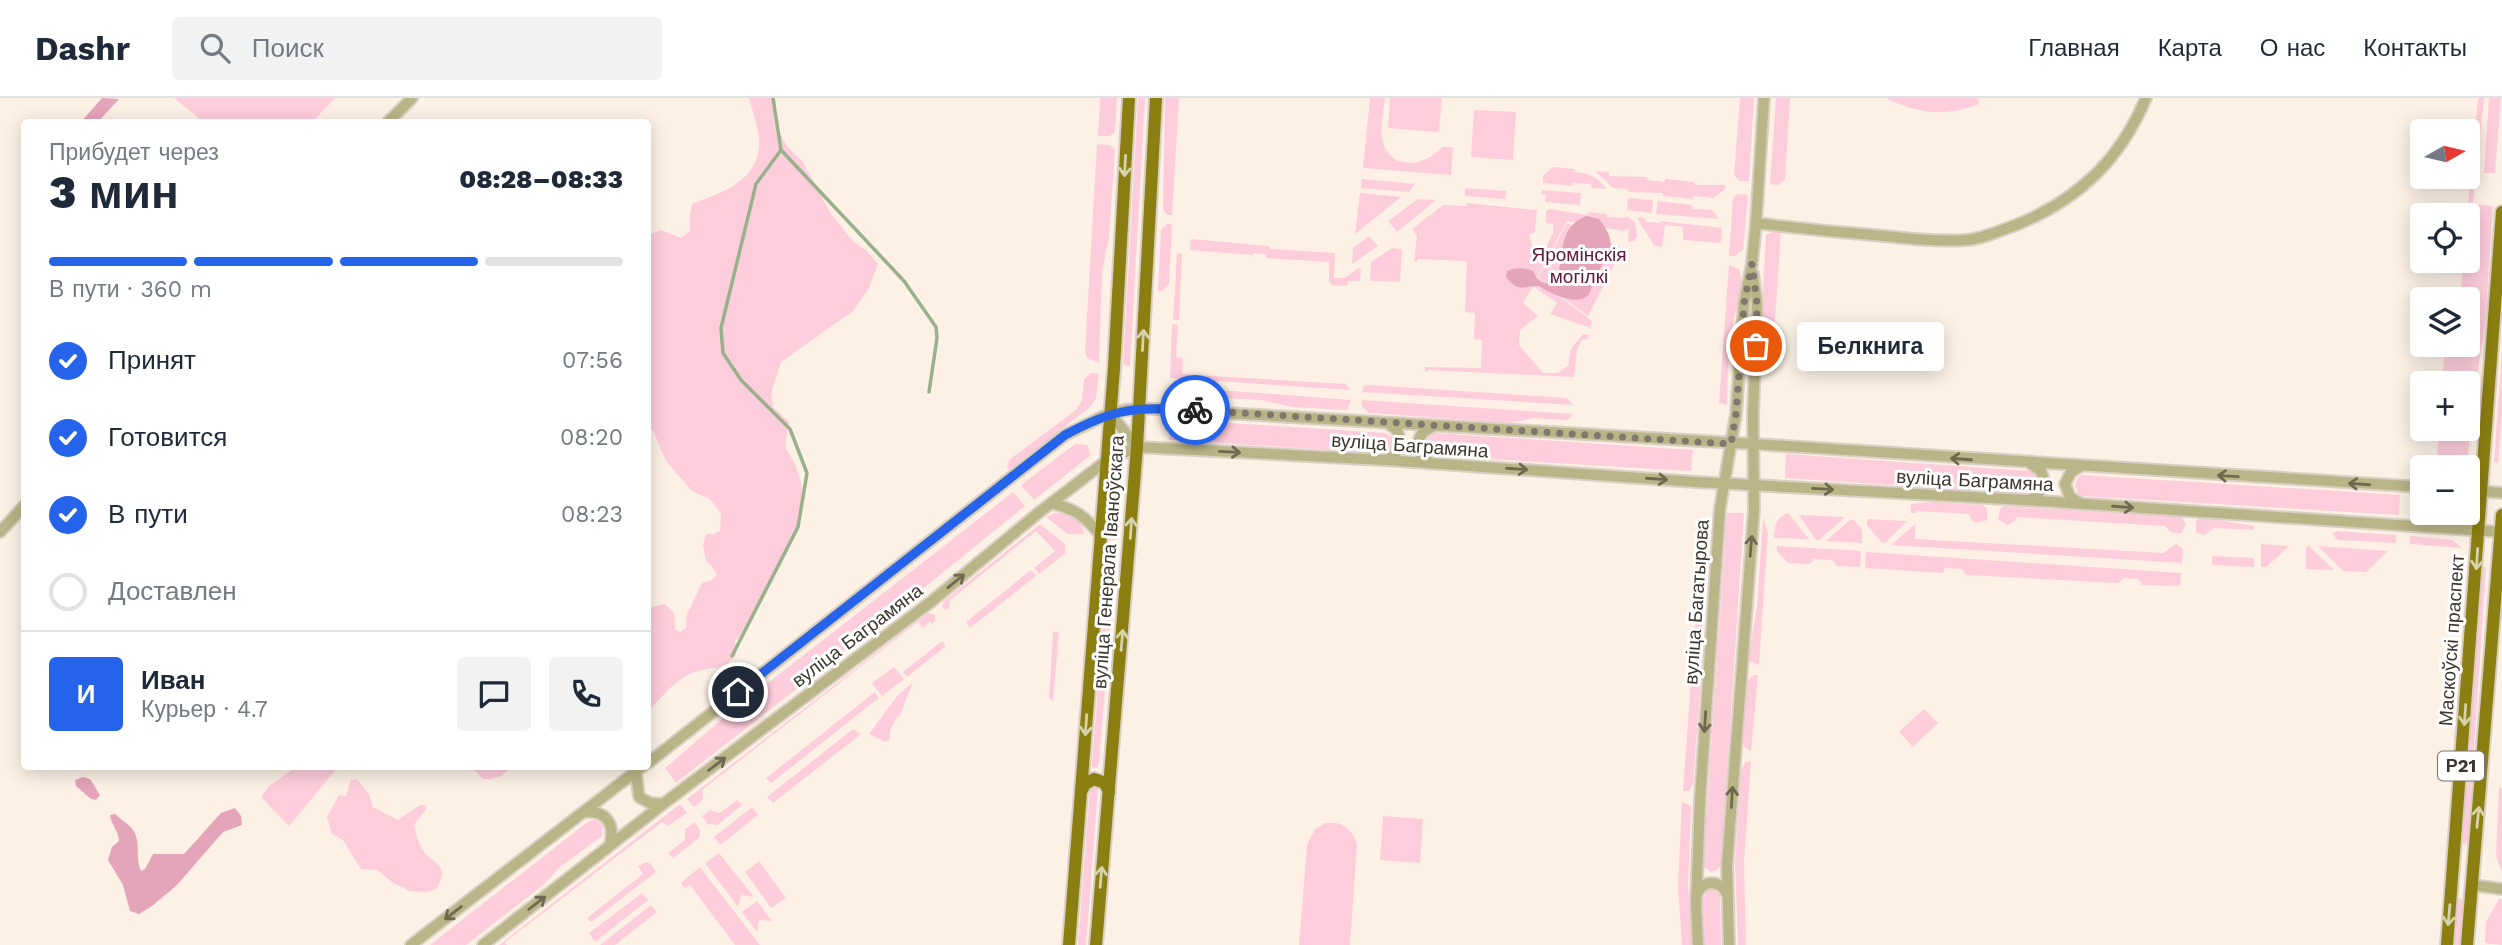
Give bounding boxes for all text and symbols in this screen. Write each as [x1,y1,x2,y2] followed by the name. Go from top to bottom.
[172,17,662,80] search box
[35,29,130,68] text: Dashr
[196,29,234,67] icon: search
[252,33,324,63] text: Поиск
[2028,34,2120,62] text: Главная
[2158,34,2222,62] text: Карта
[2260,34,2325,62] text: О нас
[2363,34,2467,62] text: Контакты
[2410,119,2480,189] north arrow
[2410,119,2480,525] map controls
[49,139,219,166] text: Прибудет через
[1119,154,1132,177] one-way arrow
[459,164,623,194] text: 08:28–08:33
[49,165,179,219] text: 3 мин
[2410,203,2480,273] button: locate
[1532,243,1626,288] park label: Яромінскія могілкі
[49,276,212,303] text: В пути · 360 m
[2410,287,2480,357] button: layers
[1726,316,1786,376] pin
[1798,322,1945,370] callout: Белкнига
[1737,327,1775,365] icon: bag
[1137,329,1150,352] one-way arrow
[1818,333,1923,360] text: Белкнига
[49,342,87,380] icon: check
[108,345,196,375] text: Принят
[562,347,623,374] text: 07:56
[2410,371,2480,441] button: +
[1160,375,1230,445] courier
[1176,391,1214,429] icon: bike
[49,419,87,457] icon: check
[108,422,227,452] text: Готовится
[560,424,623,451] text: 08:20
[1331,429,1490,462] street label: вуліца Баграмяна
[1088,434,1129,690] street label: вуліца Генерала Іваноўскага
[1218,446,1241,459] one-way arrow
[1950,452,1973,465] one-way arrow
[2410,455,2480,525] button: −
[1505,463,1527,476] one-way arrow
[1896,465,2055,496] street label: вуліца Баграмяна
[2217,469,2240,482] one-way arrow
[1645,473,1668,486] one-way arrow
[2348,477,2371,490] one-way arrow
[1811,483,1834,496] one-way arrow
[49,496,87,534] icon: check
[108,499,188,529] text: В пути
[2111,500,2134,513] one-way arrow
[561,501,623,528] text: 08:23
[1125,518,1138,540] one-way arrow
[1679,518,1714,685] street label: вуліца Багатырова
[1745,535,1758,557] one-way arrow
[2470,547,2483,570] one-way arrow
[2434,553,2469,727] street label: Маскоўскі праспект
[946,573,964,588] one-way arrow
[108,576,237,606] text: Доставлен
[787,579,927,692] street label: вуліца Баграмяна
[1116,629,1129,652] one-way arrow
[457,657,531,731] button: chat
[549,657,623,731] button: phone
[708,662,768,722] pin
[141,665,206,695] text: Иван
[719,673,757,711] icon: home
[77,679,95,709] text: И
[141,696,268,723] text: Курьер · 4.7
[2458,703,2471,726] one-way arrow
[1699,710,1712,733] one-way arrow
[1080,713,1093,736] one-way arrow
[2438,752,2484,780] road number: Р21
[707,756,726,771] one-way arrow
[1725,786,1738,809] one-way arrow
[2472,807,2485,829] one-way arrow
[1095,866,1108,889] one-way arrow
[527,895,545,910] one-way arrow
[2442,903,2455,925] one-way arrow
[444,905,463,920] one-way arrow

